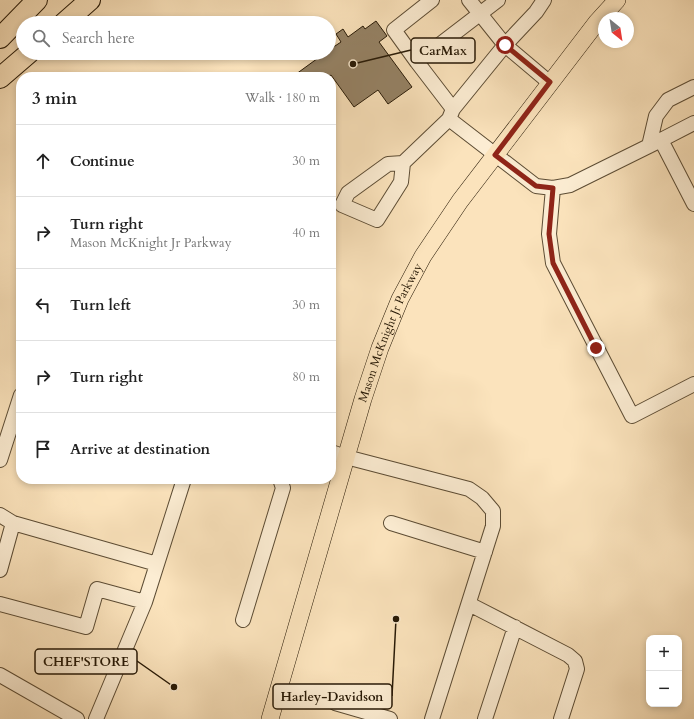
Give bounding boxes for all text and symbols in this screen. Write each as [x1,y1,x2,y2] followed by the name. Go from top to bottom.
[598,12,634,48] north arrow
[16,16,336,60] search box
[30,27,52,49] icon: search
[62,28,135,48] text: Search here
[496,36,514,54] route start
[411,38,475,63] callout: CarMax
[419,42,467,60] text: CarMax
[32,87,77,110] text: 3 min
[245,89,320,107] text: Walk · 180 m
[32,150,54,172] icon: ahead
[70,151,135,171] text: Continue
[292,152,320,170] text: 30 m
[70,214,143,234] text: Turn right
[32,222,54,244] icon: right
[292,224,320,242] text: 40 m
[70,234,232,252] text: Mason McKnight Jr Parkway
[354,260,426,404] street label: Mason McKnight Jr Parkway
[32,294,54,316] icon: left
[70,295,131,315] text: Turn left
[292,296,320,314] text: 30 m
[587,339,605,357] route end
[32,366,54,388] icon: right
[70,367,143,387] text: Turn right
[292,368,320,386] text: 80 m
[32,438,54,460] icon: arrive
[70,439,210,459] text: Arrive at destination
[646,635,682,707] map controls
[646,635,682,671] button: +
[35,649,137,674] callout: CHEF'STORE
[43,653,129,671] text: CHEF'STORE
[646,671,682,707] button: −
[273,684,392,709] callout: Harley-Davidson
[281,688,384,706] text: Harley-Davidson

